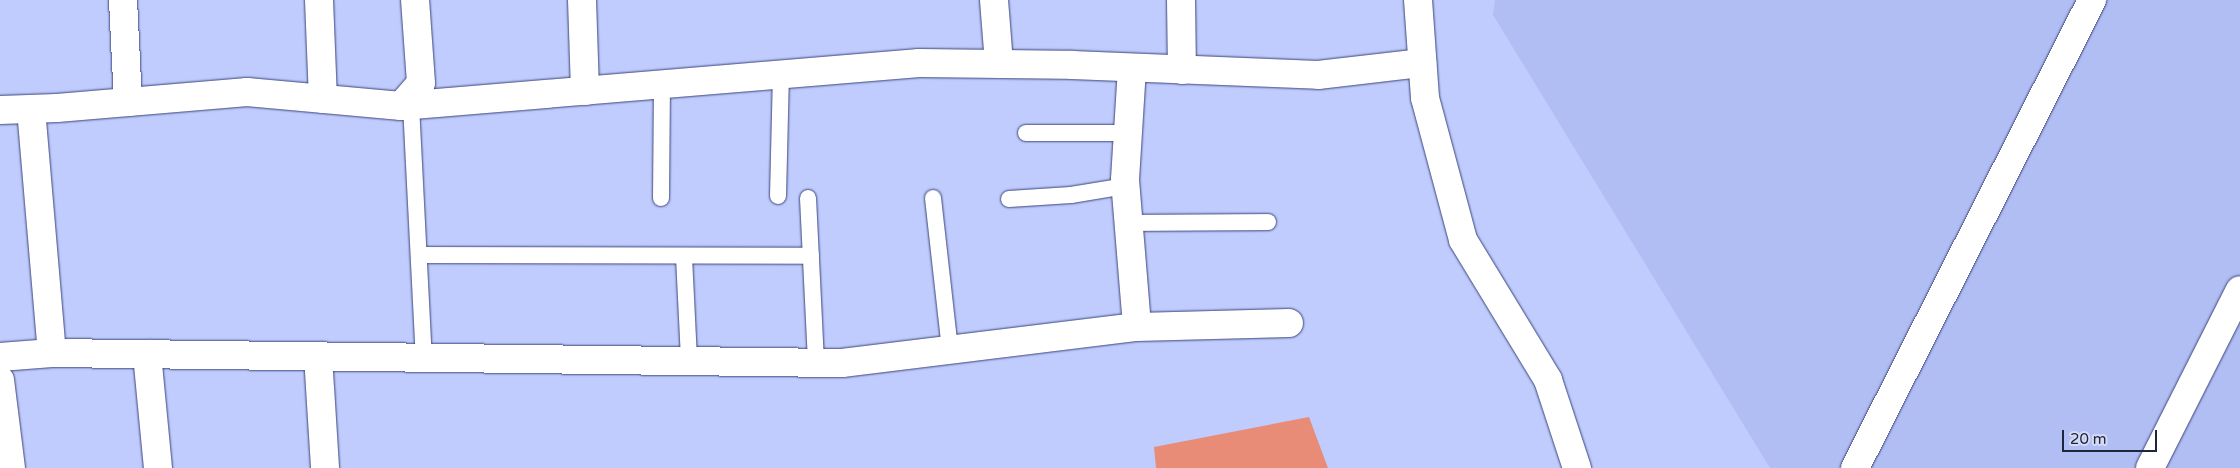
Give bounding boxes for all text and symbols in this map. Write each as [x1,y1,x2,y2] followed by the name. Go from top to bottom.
[2065,420,2160,452] scale bar
[2070,430,2107,448] text: 20 m

